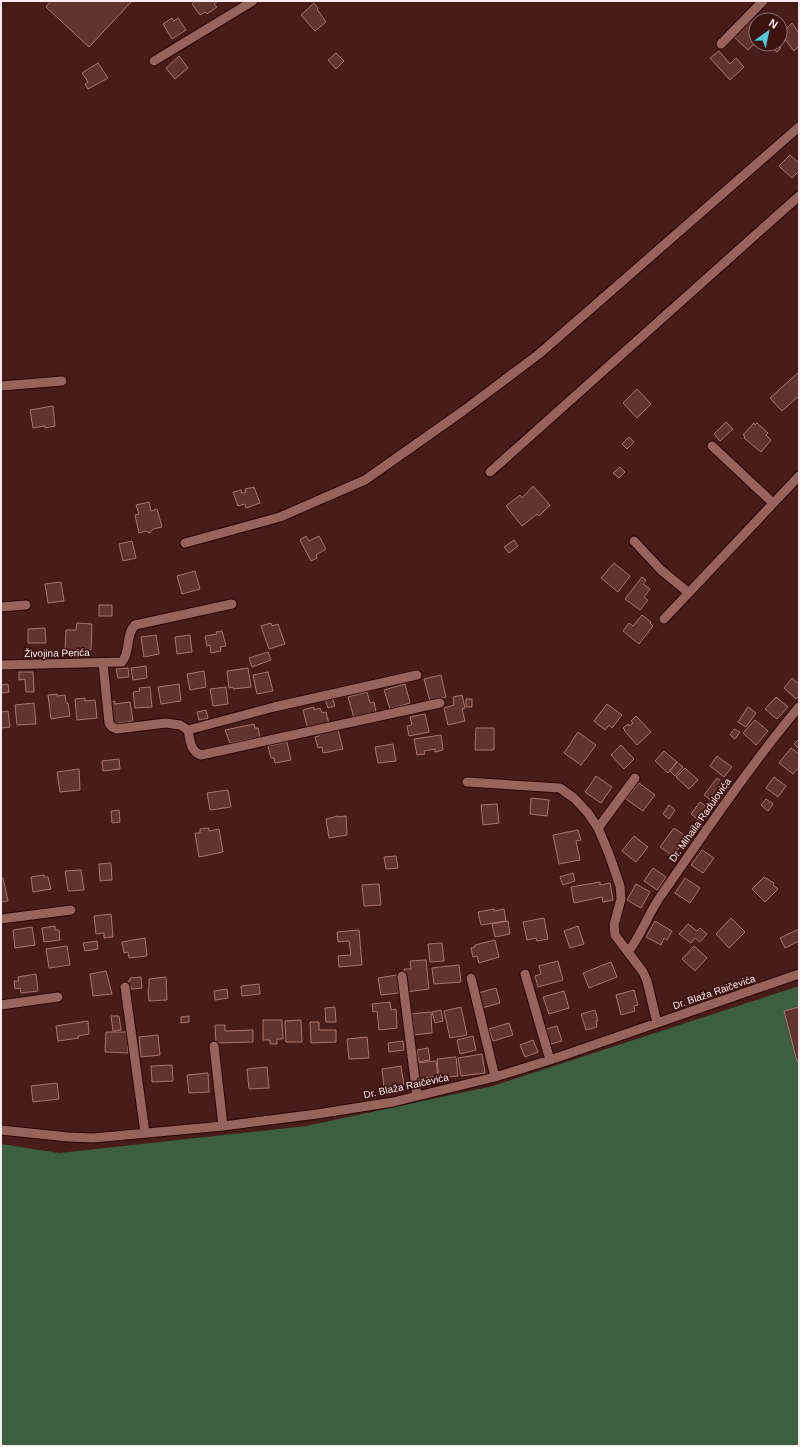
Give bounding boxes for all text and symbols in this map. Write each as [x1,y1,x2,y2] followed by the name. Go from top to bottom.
[748,12,788,52] north arrow
[767,16,780,31] text: N
[24,646,90,659] street label: Živojina Perića
[667,776,733,864] street label: Dr. Mihaila Radulovića
[671,973,757,1011] street label: Dr. Blaža Raičevića
[362,1072,450,1100] street label: Dr. Blaža Raičevića

